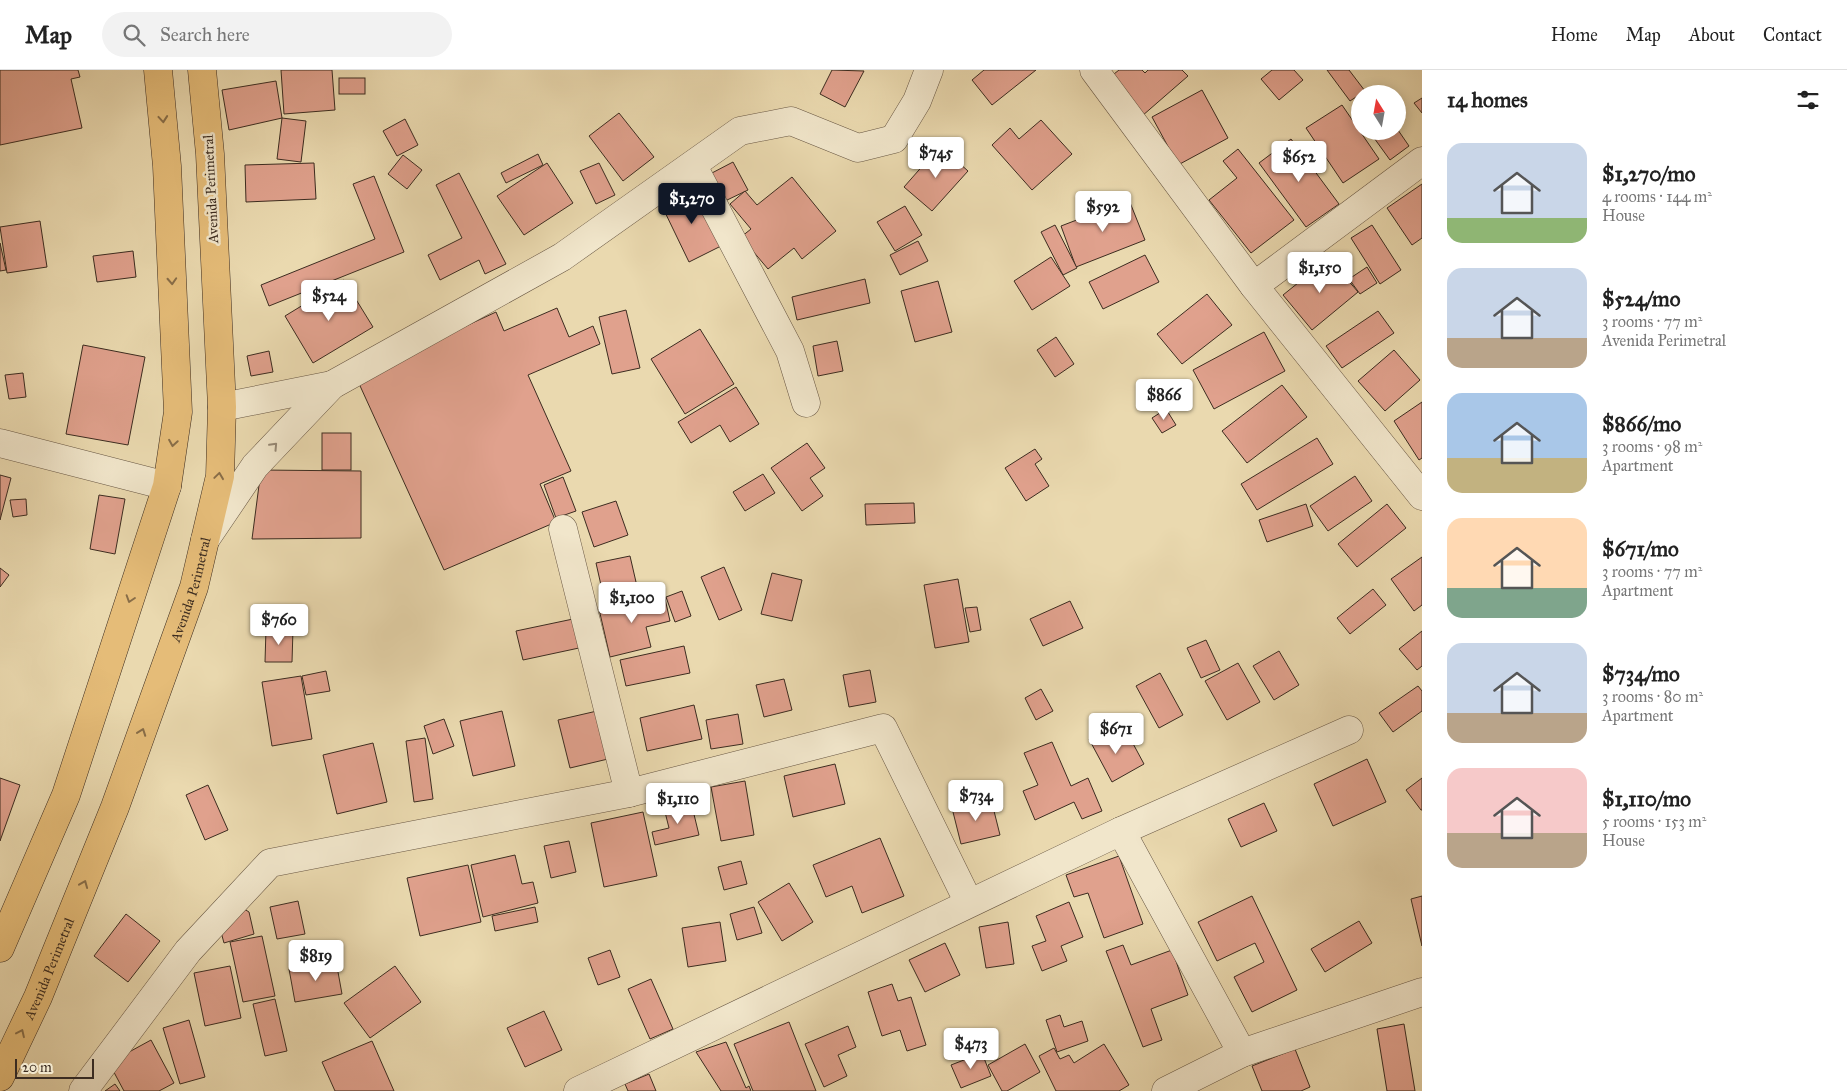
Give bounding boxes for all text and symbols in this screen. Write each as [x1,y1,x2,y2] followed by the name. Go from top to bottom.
[102,12,452,57] search box
[25,20,72,50] text: Map
[120,21,148,49] icon: search
[160,23,250,46] text: Search here
[1551,24,1598,46] text: Home
[1626,24,1661,46] text: Map
[1689,24,1735,46] text: About
[1763,24,1822,46] text: Contact
[1351,85,1406,140] north arrow
[1351,85,1406,140] map controls
[1794,86,1822,114] icon: filters
[1447,87,1528,113] text: 14 homes
[157,115,168,123] one-way arrow
[200,134,222,245] street label: Avenida Perimetral
[906,136,966,179] pin: $745
[1269,140,1329,183] pin: $652
[919,143,953,162] text: $745
[1282,147,1316,166] text: $652
[1602,161,1696,187] text: $1,270/mo
[1487,163,1547,223] icon: home
[651,182,733,225] pin: $1,270
[1602,187,1712,206] text: 4 rooms · 144 m²
[669,189,715,208] text: $1,270
[1073,190,1133,233] pin: $592
[1086,197,1120,216] text: $592
[1602,206,1645,225] text: House
[1279,252,1361,294] pin: $1,150
[1298,258,1342,277] text: $1,150
[167,277,177,285] one-way arrow
[299,280,359,322] pin: $524
[312,286,346,305] text: $524
[1602,286,1680,312] text: $524/mo
[1487,288,1547,348] icon: home
[1602,312,1702,331] text: 3 rooms · 77 m²
[1602,331,1726,350] text: Avenida Perimetral
[1134,378,1194,421] pin: $866
[1147,385,1181,404] text: $866
[1602,411,1681,437] text: $866/mo
[1487,413,1547,473] icon: home
[1602,437,1702,456] text: 3 rooms · 98 m²
[168,439,179,447] one-way arrow
[268,443,277,452] one-way arrow
[1602,456,1674,475] text: Apartment
[213,472,224,480] one-way arrow
[166,535,214,645] street label: Avenida Perimetral
[1602,536,1679,562] text: $671/mo
[1487,538,1547,598] icon: home
[1602,562,1702,581] text: 3 rooms · 77 m²
[1602,581,1674,600] text: Apartment
[591,582,673,624] pin: $1,100
[610,588,654,607] text: $1,100
[125,594,135,603] one-way arrow
[249,604,309,646] pin: $760
[261,610,297,629] text: $760
[1602,661,1680,687] text: $734/mo
[1487,663,1547,723] icon: home
[1602,687,1703,706] text: 3 rooms · 80 m²
[1602,706,1674,725] text: Apartment
[1086,712,1146,755] pin: $671
[1100,719,1132,738] text: $671
[136,728,146,737] one-way arrow
[946,780,1006,822] pin: $734
[637,782,719,825] pin: $1,110
[959,786,993,805] text: $734
[1602,786,1691,812] text: $1,110/mo
[1487,788,1547,848] icon: home
[657,789,699,808] text: $1,110
[1602,812,1706,831] text: 5 rooms · 153 m²
[1602,831,1645,850] text: House
[78,880,89,889] one-way arrow
[20,915,78,1023] street label: Avenida Perimetral
[286,940,346,982] pin: $819
[300,946,332,965] text: $819
[941,1028,1001,1070] pin: $473
[15,1029,25,1038] one-way arrow
[955,1034,987,1053] text: $473
[15,1056,94,1079] scale bar
[22,1059,52,1076] text: 20 m

